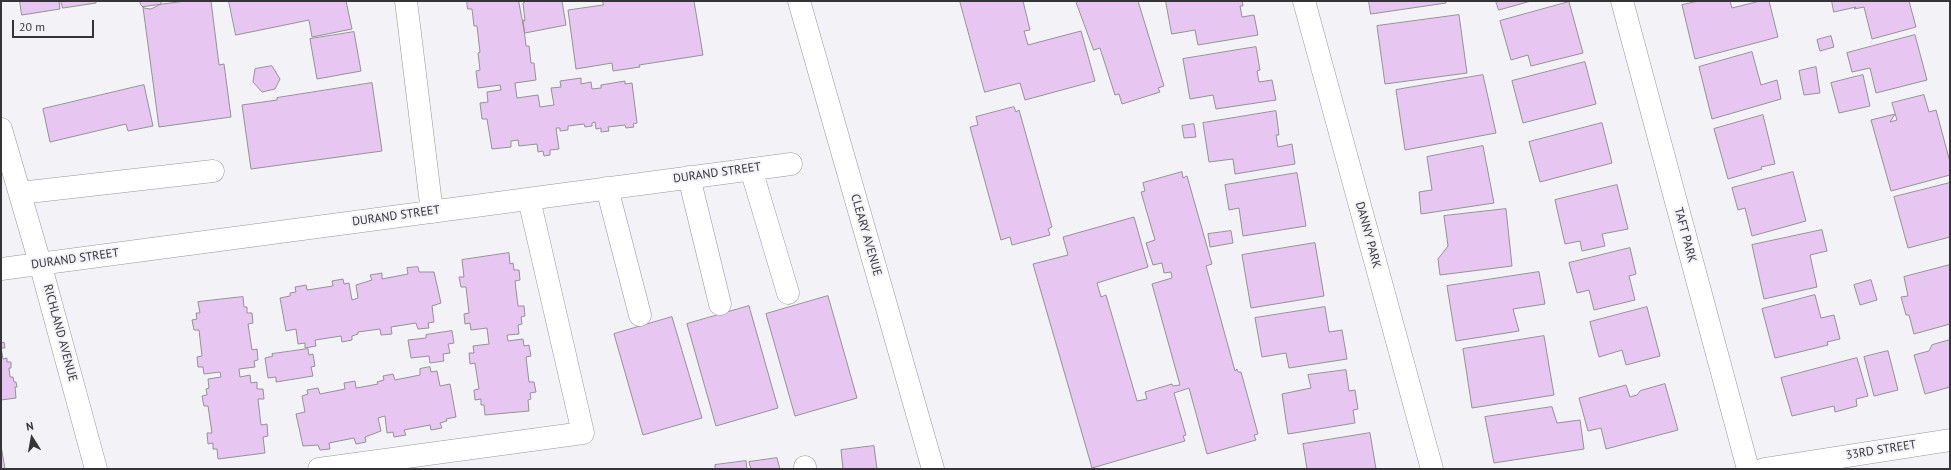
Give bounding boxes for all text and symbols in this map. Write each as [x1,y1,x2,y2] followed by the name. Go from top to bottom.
[14,12,96,38] scale bar
[19,19,45,34] text: 20 m
[672,160,762,186] street label: DURAND STREET
[847,192,885,278] street label: CLEARY AVENUE
[1352,200,1384,270] street label: DANNY PARK
[351,203,441,229] street label: DURAND STREET
[1671,206,1699,264] street label: TAFT PARK
[30,246,120,272] street label: DURAND STREET
[40,283,80,383] street label: RICHLAND AVENUE
[12,418,52,458] north arrow
[25,419,35,434] text: N
[1845,437,1917,463] street label: 33RD STREET

